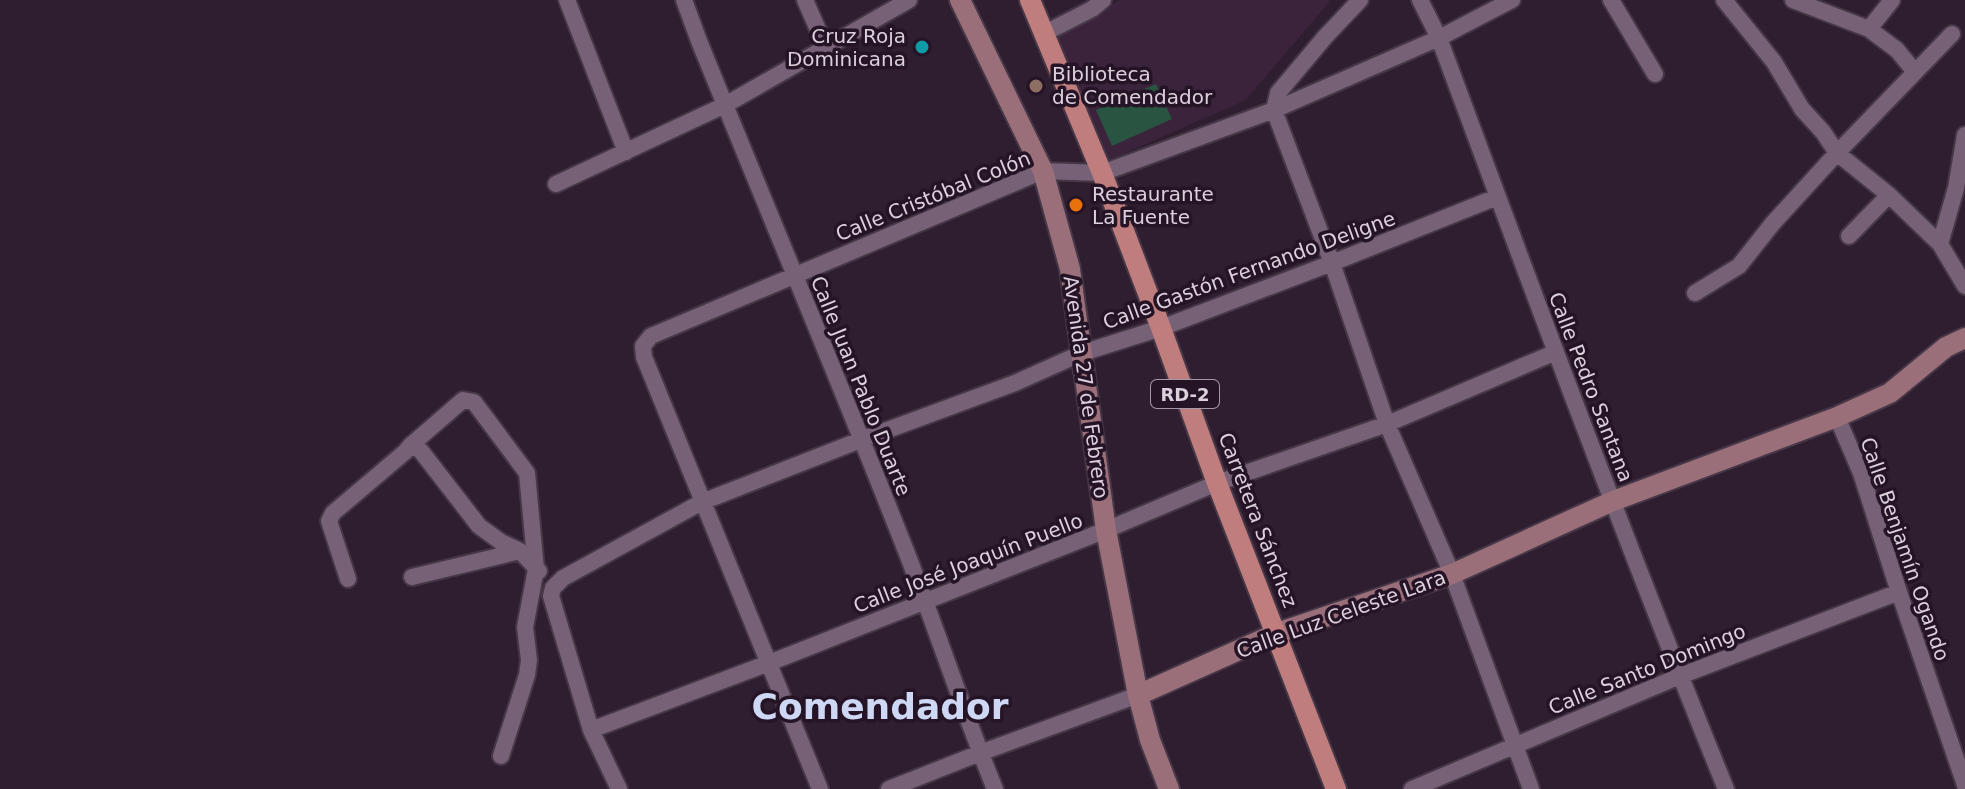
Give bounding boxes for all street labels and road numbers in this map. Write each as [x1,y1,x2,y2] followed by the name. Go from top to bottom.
[832,146,1034,246] street label: Calle Cristóbal Colón
[1100,206,1398,334] street label: Calle Gastón Fernando Deligne
[806,273,916,499] street label: Calle Juan Pablo Duarte
[1058,274,1114,500] street label: Avenida 27 de Febrero
[1544,289,1638,485] street label: Calle Pedro Santana
[1151,380,1219,408] road number: RD-2
[1214,429,1302,611] street label: Carretera Sánchez
[1855,434,1955,664] street label: Calle Benjamín Ogando
[850,508,1086,618] street label: Calle José Joaquín Puello
[1233,565,1449,663] street label: Calle Luz Celeste Lara
[1545,618,1749,720] street label: Calle Santo Domingo

